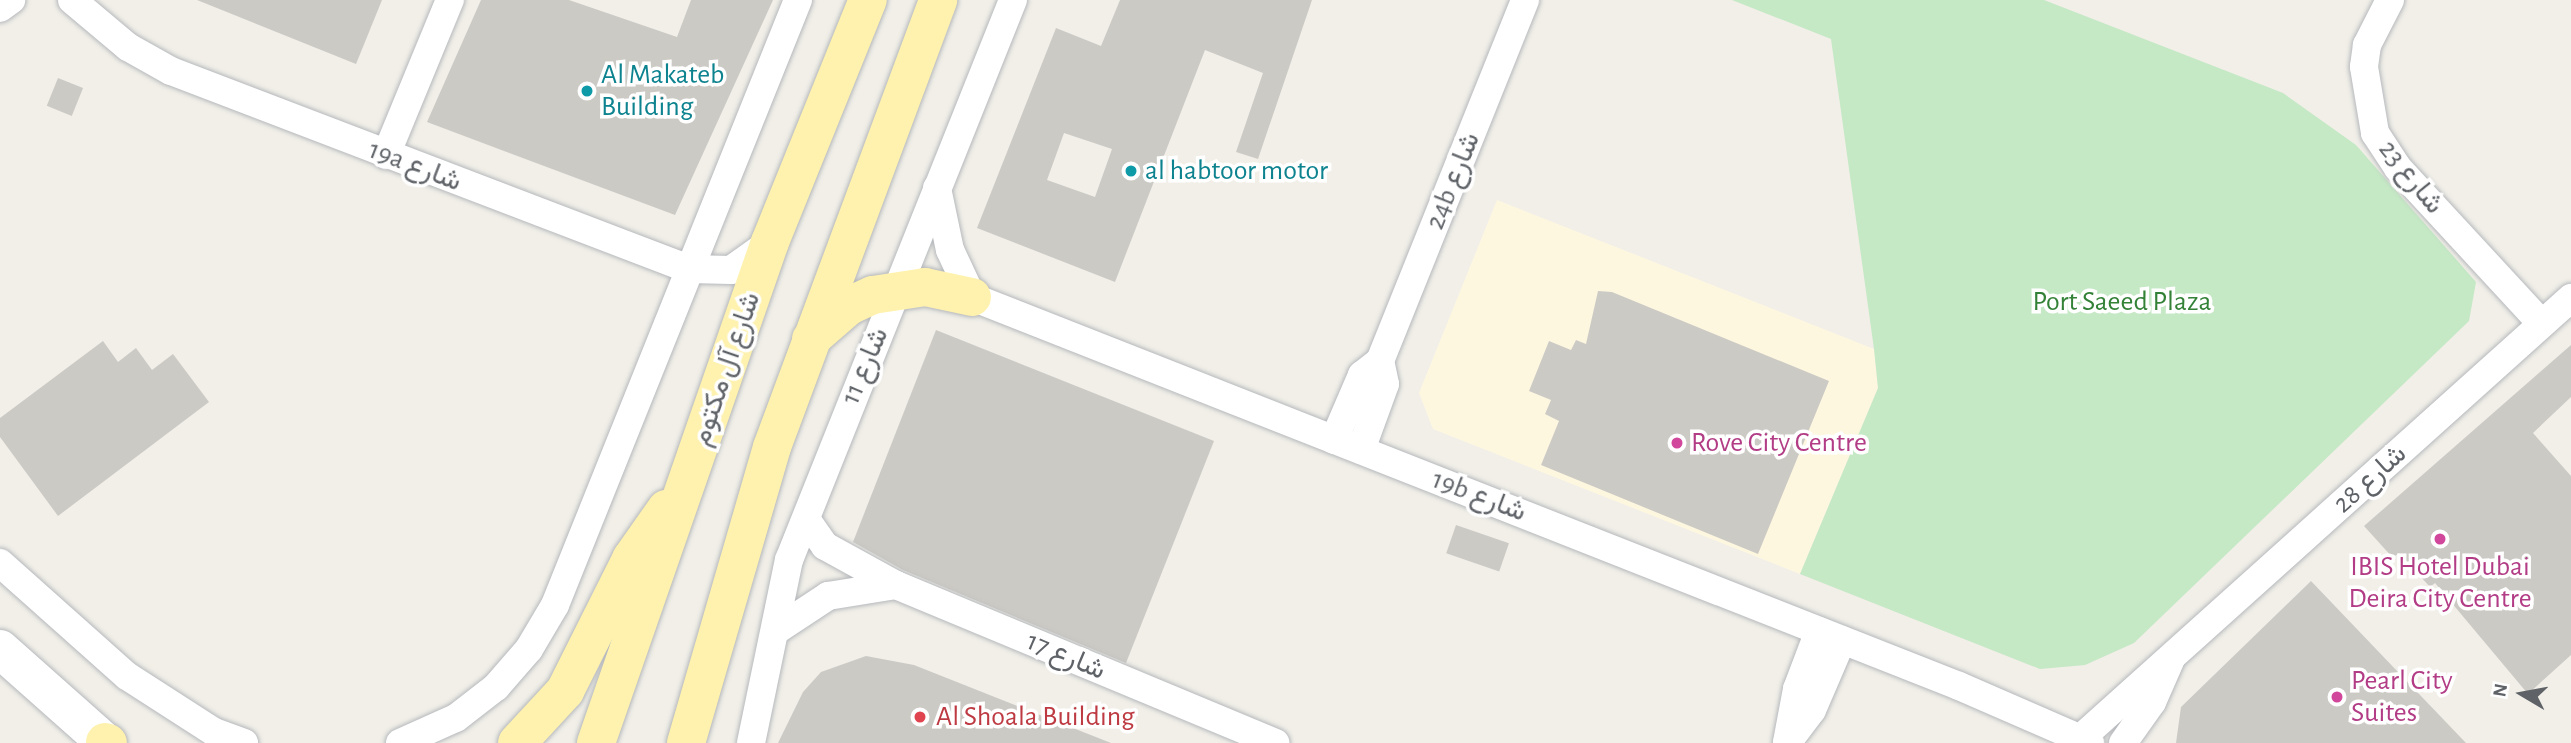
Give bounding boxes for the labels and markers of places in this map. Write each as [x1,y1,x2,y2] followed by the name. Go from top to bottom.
[601,58,724,124] place label: Al Makateb Building
[579,83,595,99] marker: Al Makateb Building
[1145,154,1328,188] place label: al habtoor motor
[1123,163,1139,179] marker: al habtoor motor
[1691,426,1867,460] place label: Rove City Centre
[1669,435,1685,451] marker: Rove City Centre
[2432,531,2448,547] marker: IBIS Hotel Dubai Deira City Centre
[2348,550,2532,616] place label: IBIS Hotel Dubai Deira City Centre
[2351,664,2453,730] place label: Pearl City Suites
[2329,689,2345,705] marker: Pearl City Suites
[936,700,1135,734] place label: Al Shoala Building
[910,707,930,727] marker: Al Shoala Building

